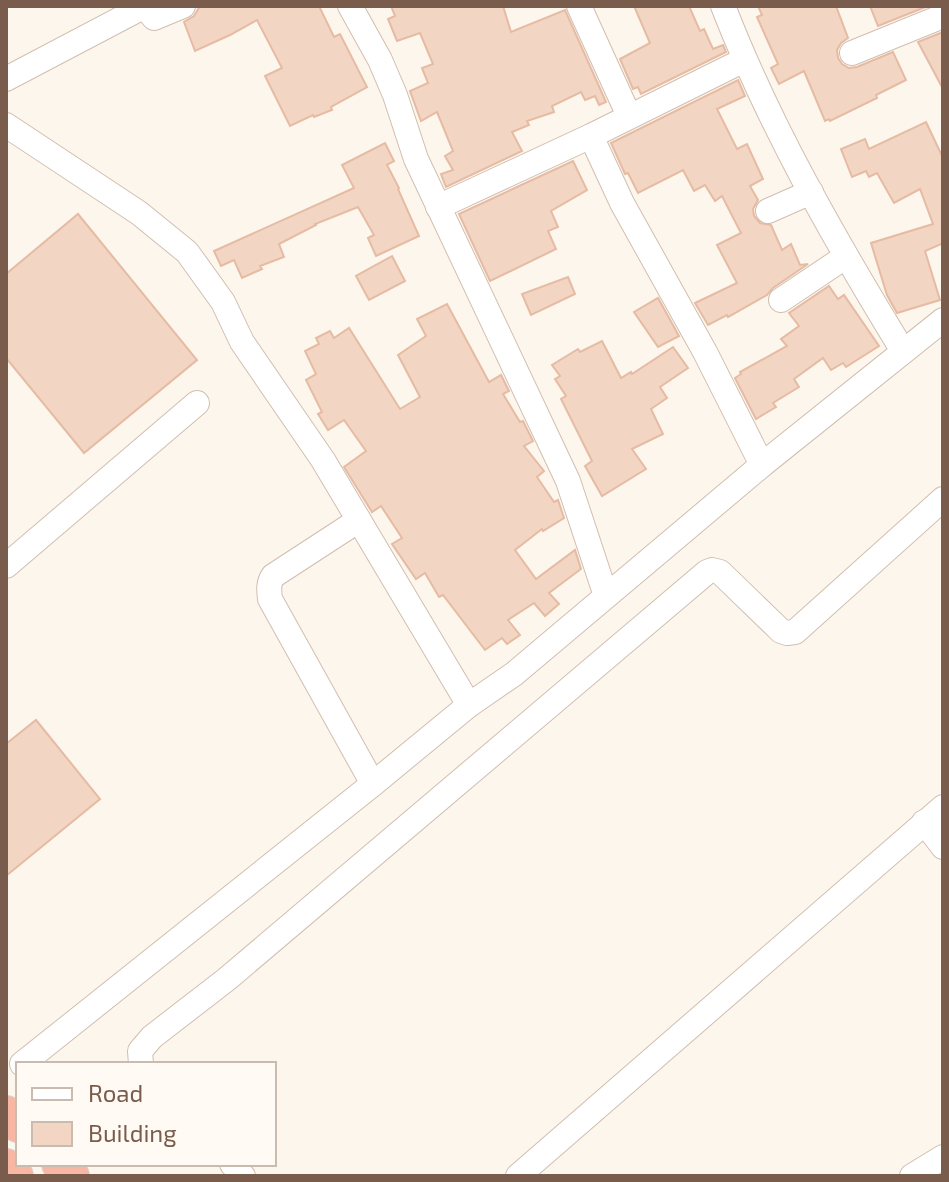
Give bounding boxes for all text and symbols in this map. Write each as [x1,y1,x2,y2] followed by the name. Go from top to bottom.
[16,1062,276,1166] legend
[88,1078,143,1107] text: Road
[88,1118,177,1147] text: Building

